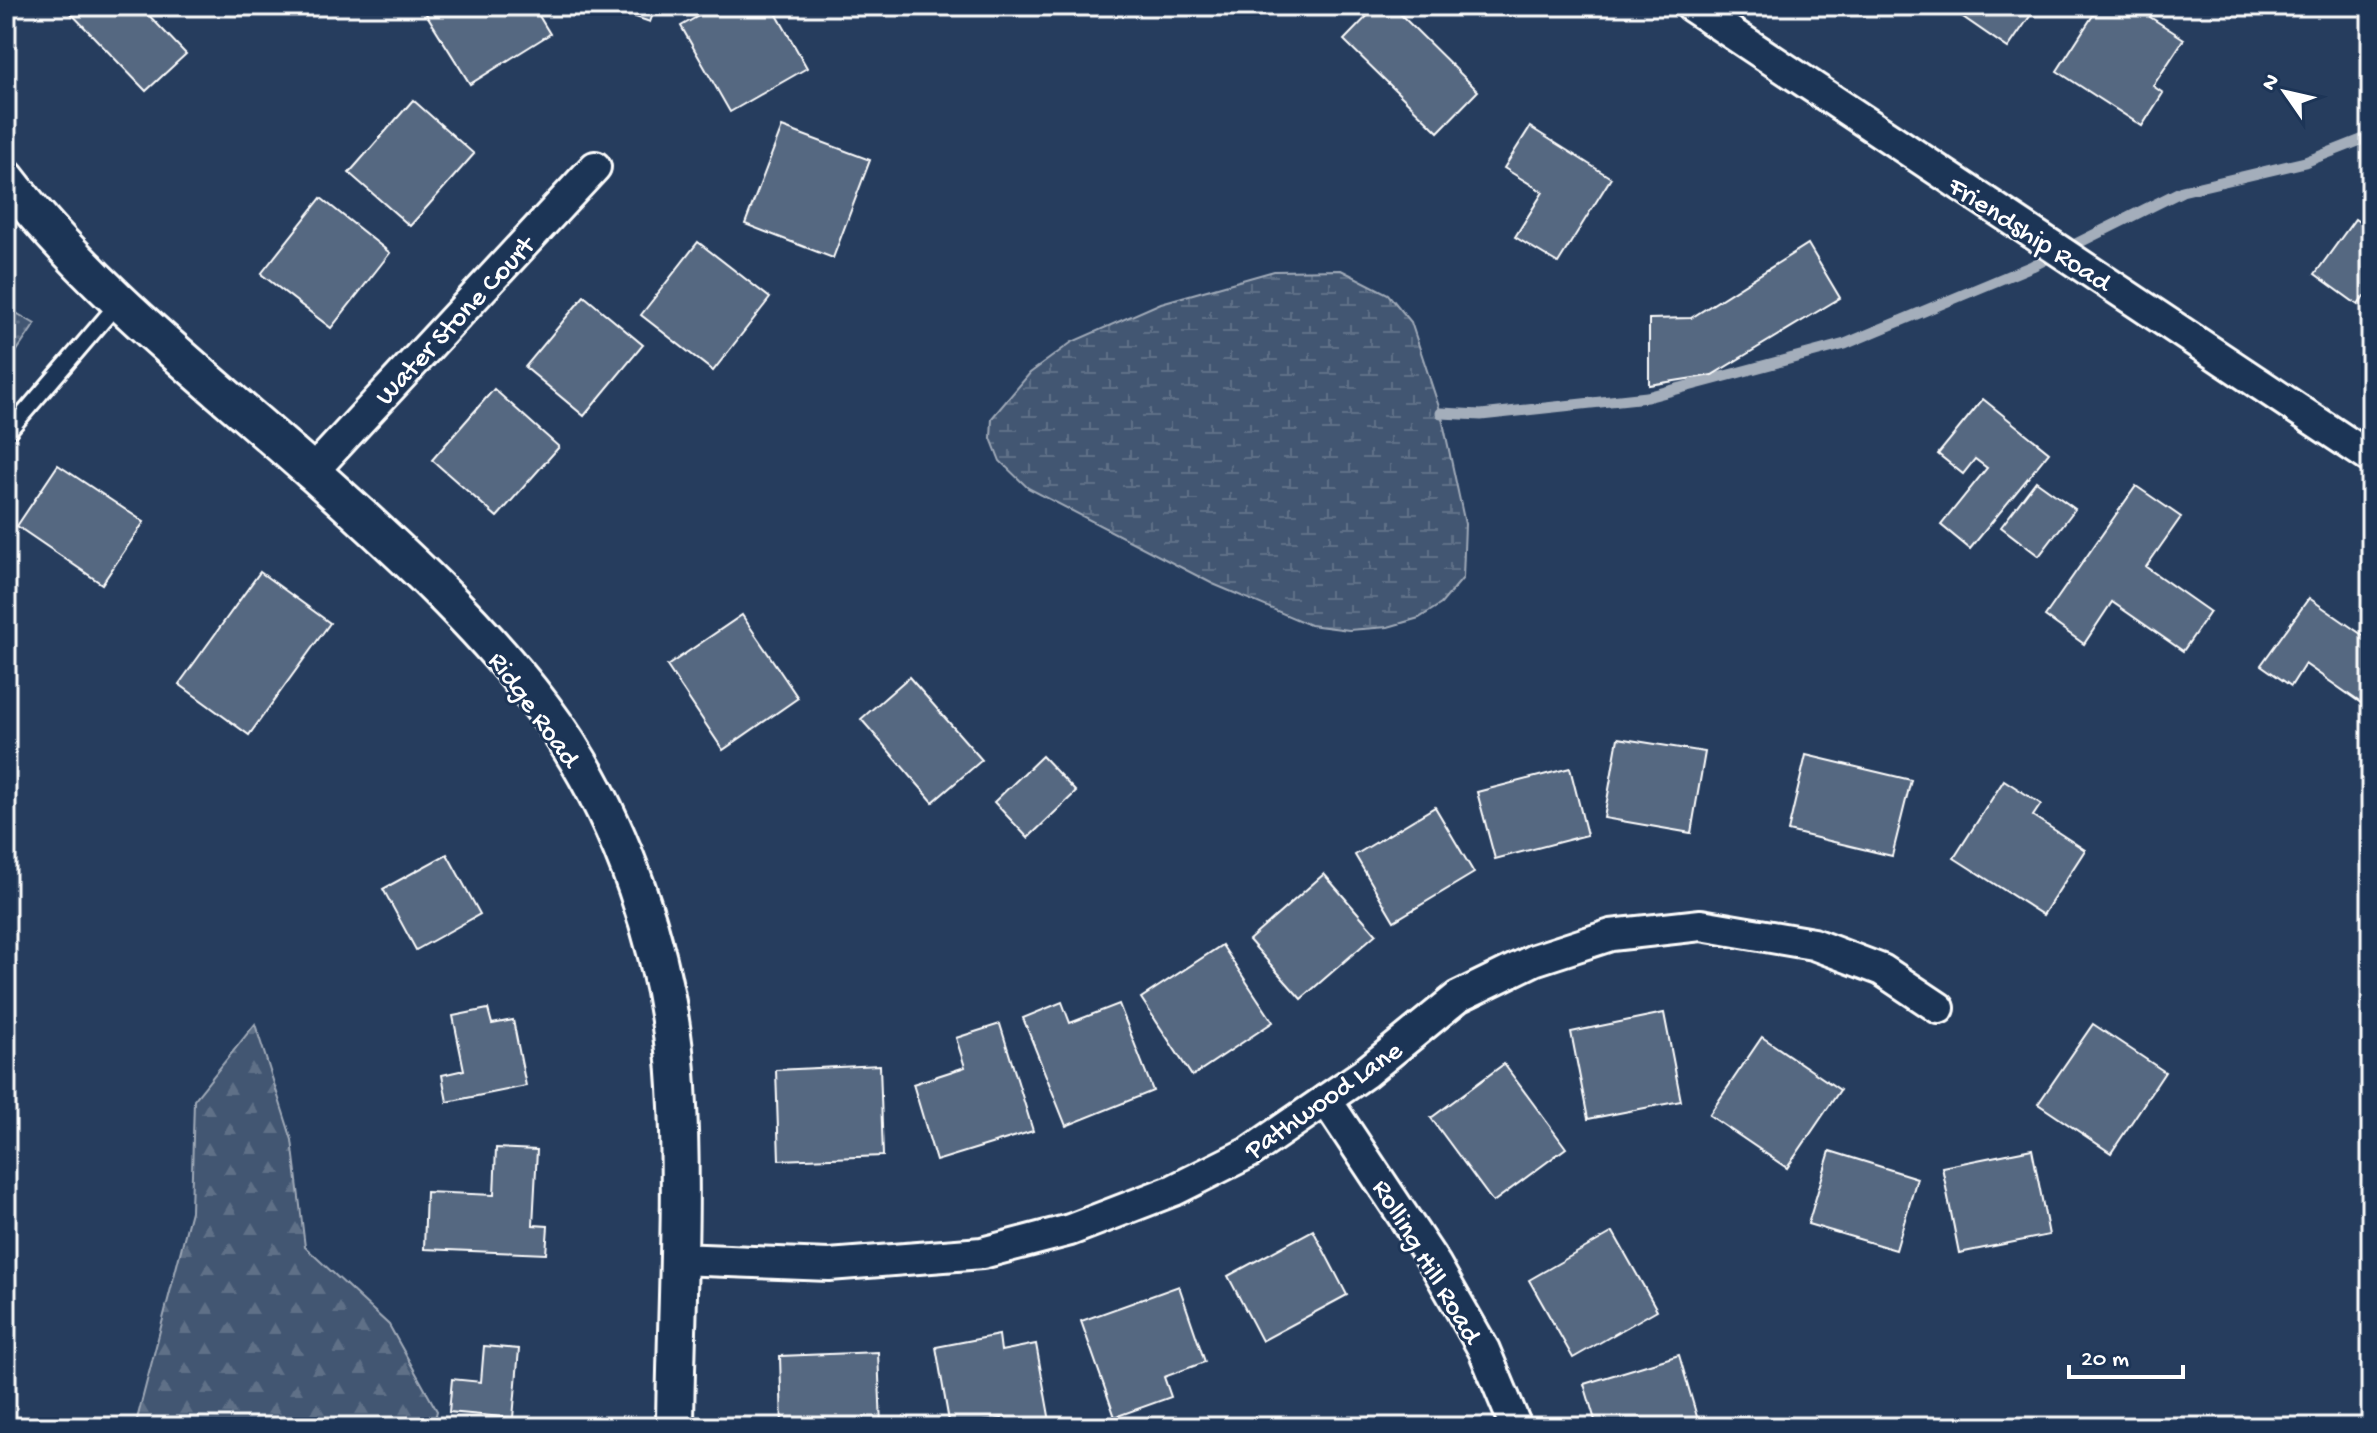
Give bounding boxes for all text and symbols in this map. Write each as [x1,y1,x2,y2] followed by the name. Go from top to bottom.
[2245,52,2325,132] north arrow
[2257,70,2287,96] text: N
[1940,170,2118,302] street label: Friendship Road
[369,229,545,414] street label: Water Stone Court
[479,646,587,777] street label: Ridge Road
[1239,1035,1410,1169] street label: Pathwood Lane
[1363,1174,1488,1353] street label: Rolling Hill Road
[2069,1329,2183,1379] scale bar
[2081,1346,2129,1375] text: 20 m

